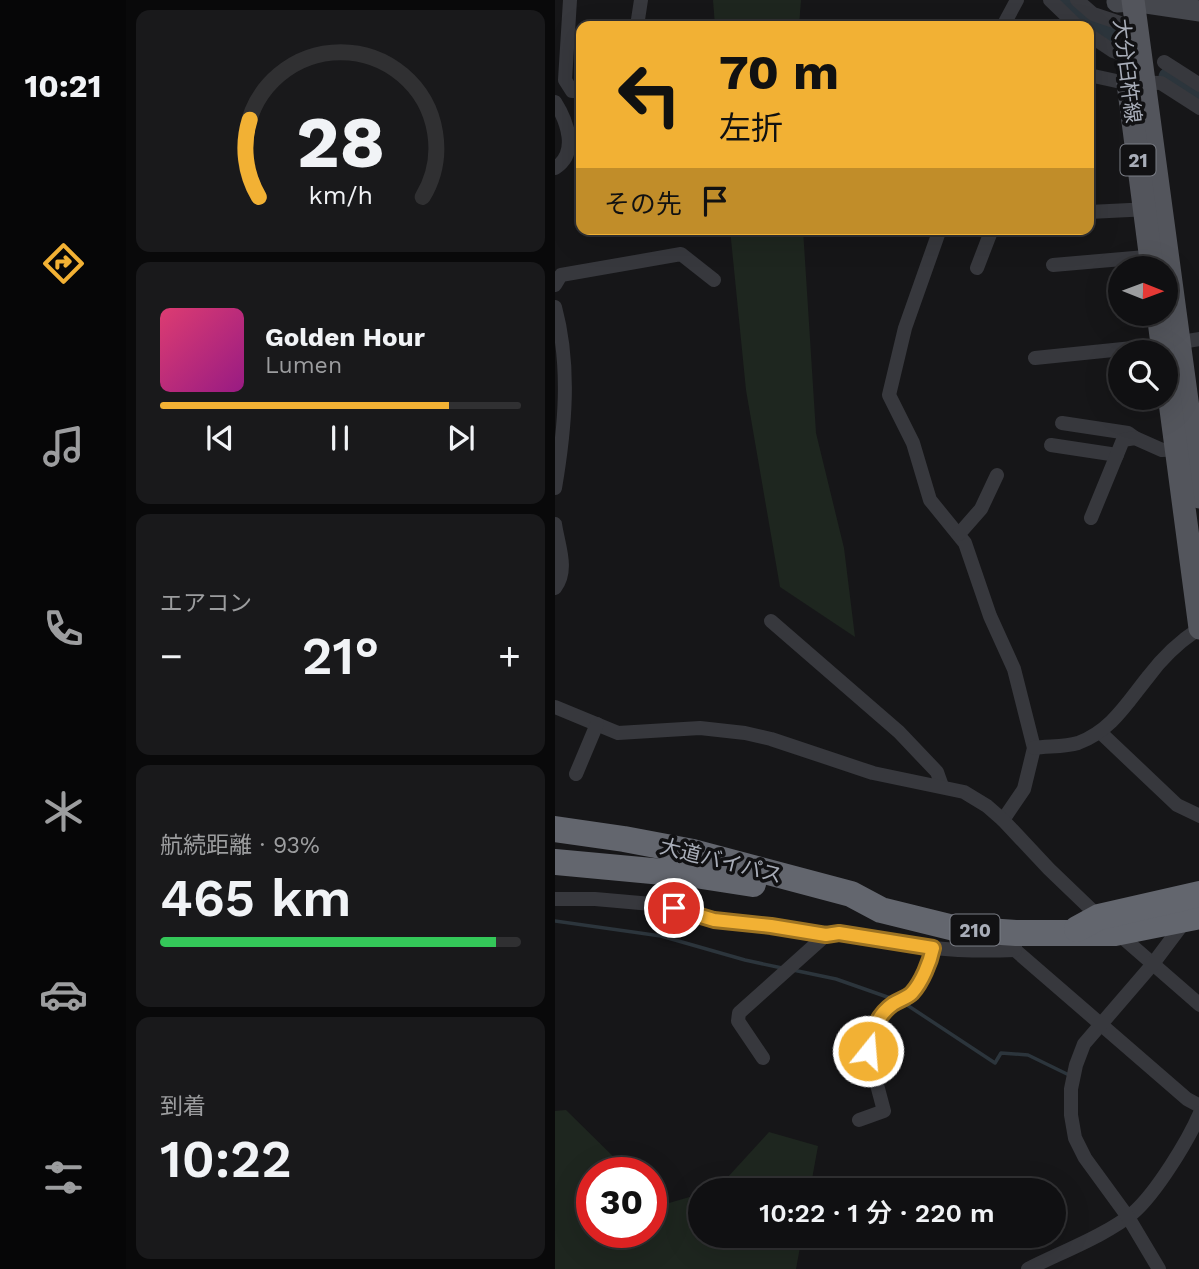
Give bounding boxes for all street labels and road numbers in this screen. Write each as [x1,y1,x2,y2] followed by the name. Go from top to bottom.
[1109,17,1146,125] street label: 大分臼杵線
[1121,144,1155,176] road number: 21
[657,833,785,888] street label: 大道バイパス
[951,914,999,946] road number: 210

